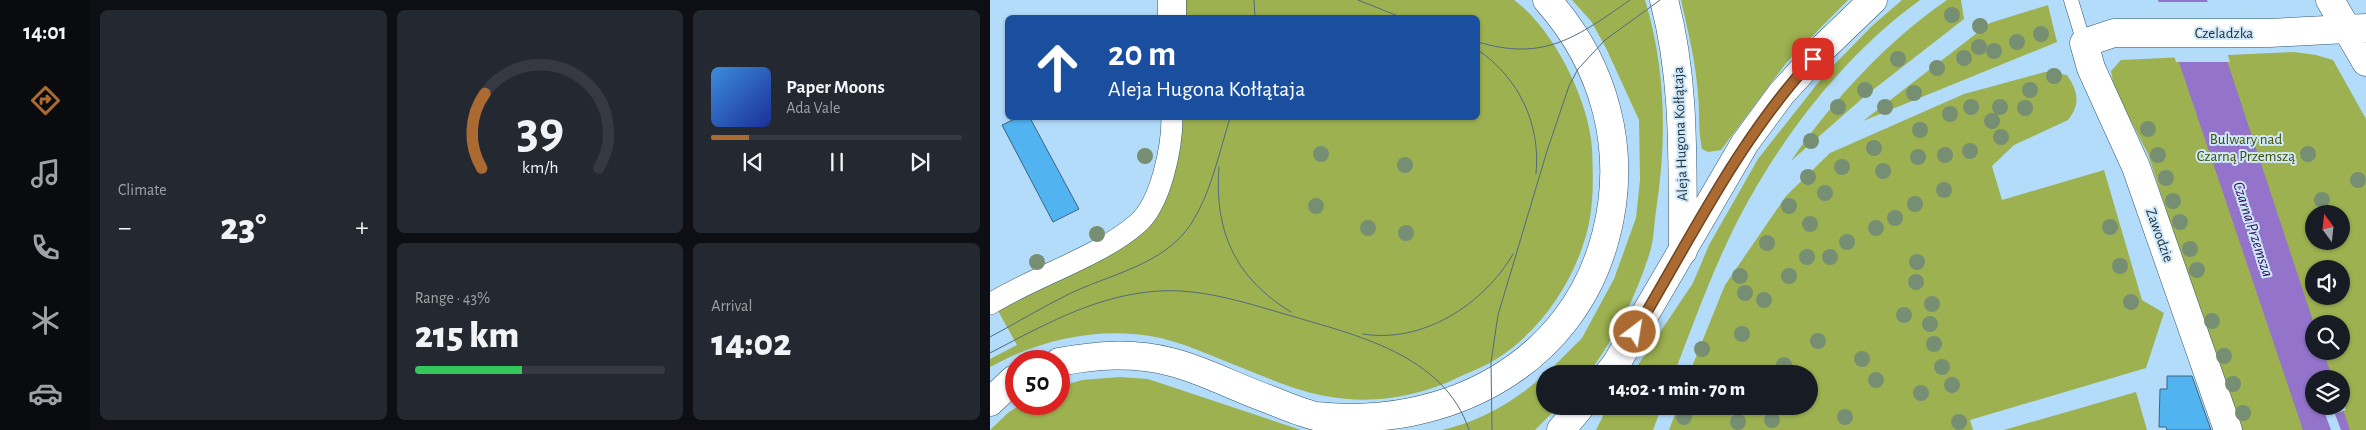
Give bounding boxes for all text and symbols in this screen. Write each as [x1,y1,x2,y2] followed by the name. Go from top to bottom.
[23,21,67,43] text: 14:01
[2195,26,2253,41] street label: Czeladzka
[1025,35,1090,100] icon: ahead
[1108,37,1176,72] text: 20 m
[1792,38,1834,80] pin
[1799,45,1827,73] icon: arrive
[1671,66,1690,202] street label: Aleja Hugona Kołłątaja
[786,78,885,97] text: Paper Moons
[1108,78,1306,100] text: Aleja Hugona Kołłątaja
[28,83,63,118] icon: directions
[786,100,841,116] text: Ada Vale
[516,105,564,157] text: 39
[2197,132,2295,164] park label: Bulwary nad Czarną Przemszą
[739,148,767,176] icon: previous
[823,148,851,176] icon: pause
[906,148,934,176] icon: next
[28,156,63,191] icon: music
[522,159,558,177] text: km/h
[2230,180,2276,279] water label: Czarna Przemsza
[118,182,167,198] text: Climate
[2305,205,2350,250] north arrow
[2305,205,2350,415] map controls
[2143,206,2176,264] street label: Zawodzie
[220,209,266,247] text: 23°
[118,214,131,242] text: −
[355,214,369,242] text: +
[28,230,63,265] icon: phone
[2305,260,2350,305] button: sound
[415,290,490,306] text: Range · 43%
[711,298,752,314] text: Arrival
[28,303,63,338] icon: climate
[1608,305,1660,357] position arrow
[2305,315,2350,360] button: search
[415,317,519,355] text: 215 km
[711,325,791,363] text: 14:02
[1005,350,1070,415] speed limit sign: 50
[2305,370,2350,415] button: layers
[28,376,63,411] icon: car
[1609,380,1745,399] text: 14:02 · 1 min · 70 m

